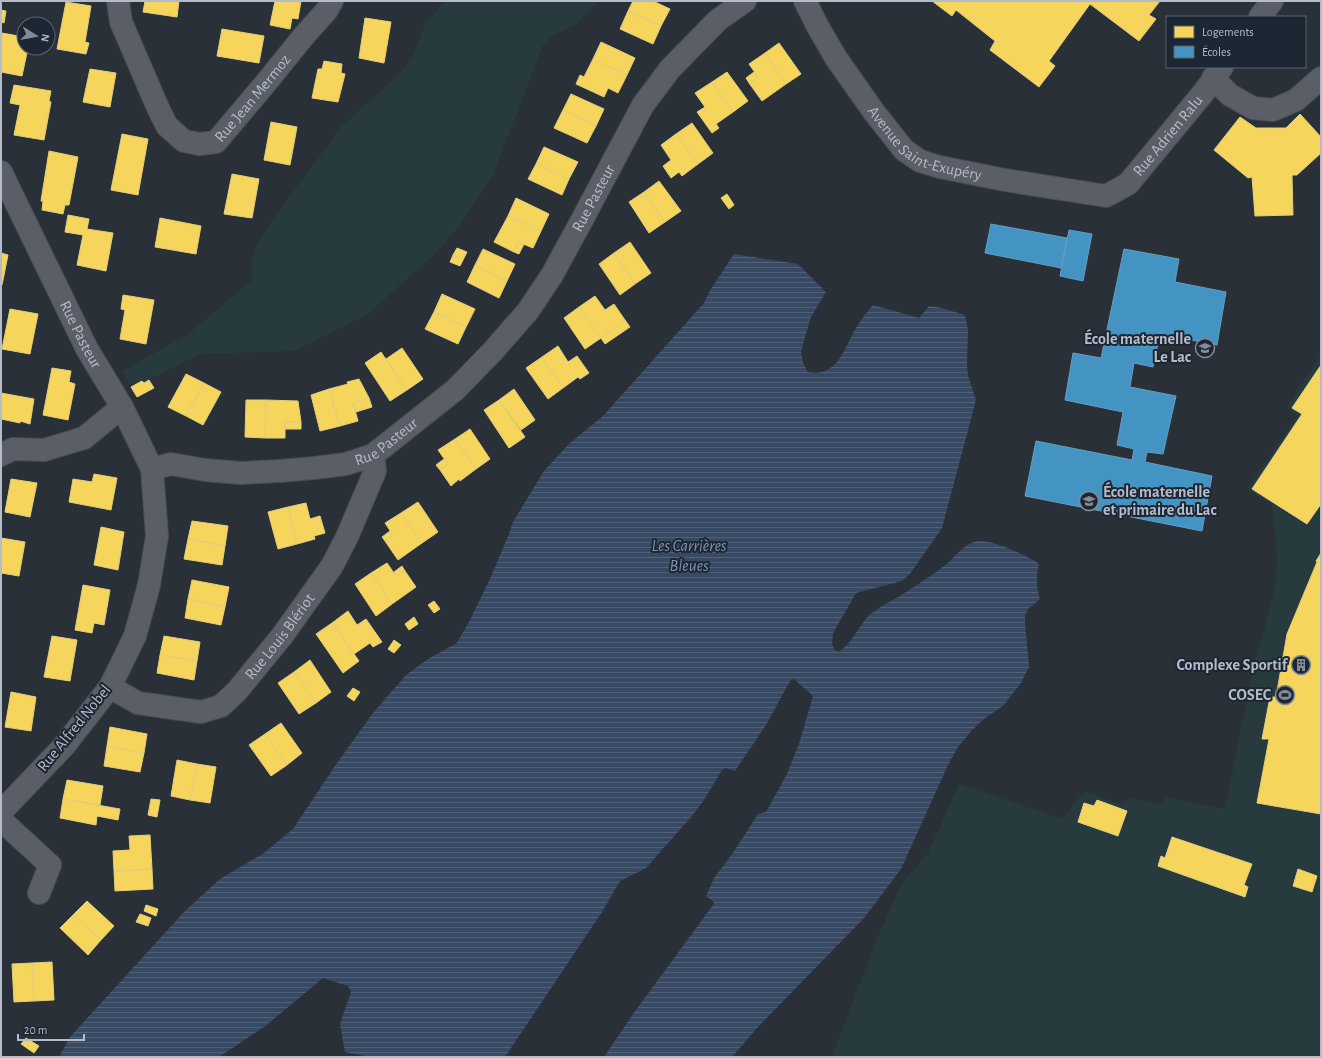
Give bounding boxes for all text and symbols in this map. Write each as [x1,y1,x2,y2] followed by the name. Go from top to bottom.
[16,16,56,56] north arrow
[1166,16,1306,68] legend
[1202,26,1254,38] text: Logements
[39,33,51,43] text: N
[1202,45,1231,58] text: Écoles
[212,51,294,145] street label: Rue Jean Mermoz
[1130,92,1206,179] street label: Rue Adrien Ralu
[865,103,983,184] street label: Avenue Saint-Exupéry
[569,161,618,234] street label: Rue Pasteur
[57,298,105,372] street label: Rue Pasteur
[1084,328,1191,365] place label: École maternelle Le Lac
[1194,337,1216,359] school or university icon: École maternelle Le Lac
[353,414,421,469] street label: Rue Pasteur
[1103,481,1217,518] place label: École maternelle et primaire du Lac
[1078,490,1100,512] school or university icon: École maternelle et primaire du Lac
[651,537,727,574] water label: Les Carrières Bleues
[242,591,318,683] street label: Rue Louis Blériot
[1290,654,1312,676] building icon: Complexe Sportif
[1177,657,1289,673] place label: Complexe Sportif
[34,682,114,774] street label: Rue Alfred Nobel
[1274,684,1296,706] sports icon: COSEC
[1228,687,1272,703] place label: COSEC
[18,1016,84,1042] scale bar
[24,1024,47,1036] text: 20 m

